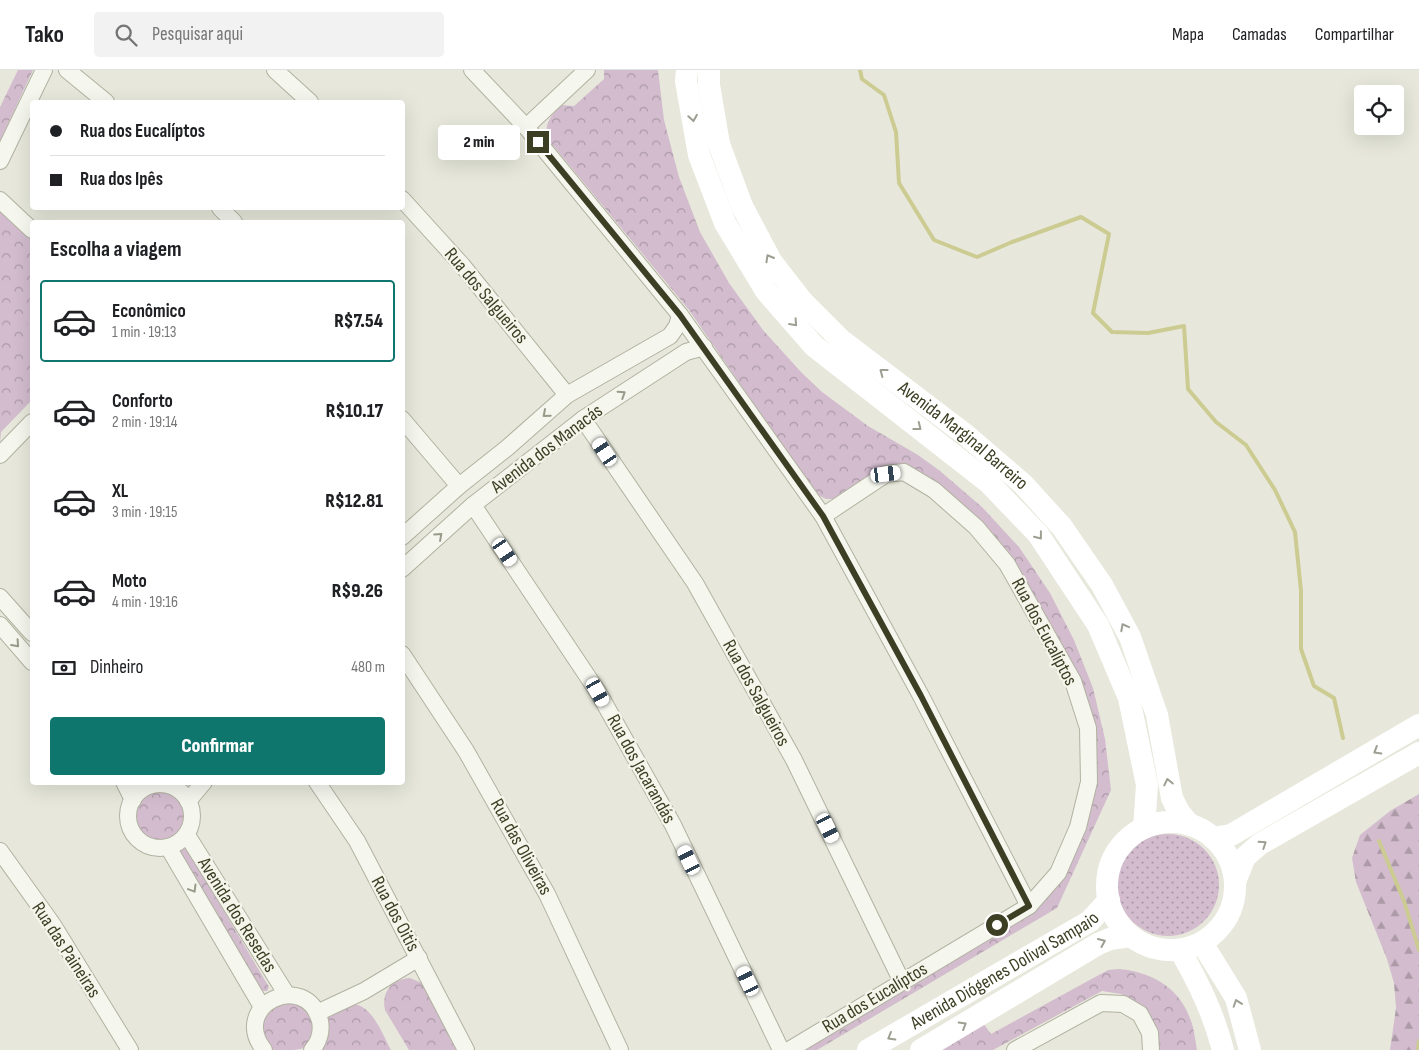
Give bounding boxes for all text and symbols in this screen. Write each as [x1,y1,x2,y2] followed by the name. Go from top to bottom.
[94,12,444,57] search box
[25,20,64,49] text: Tako
[112,21,140,49] icon: search
[152,23,243,46] text: Pesquisar aqui
[1172,24,1204,45] text: Mapa
[1232,24,1287,45] text: Camadas
[1315,24,1394,45] text: Compartilhar
[1354,85,1404,135] map controls
[1354,85,1404,135] button: locate
[687,114,697,123] one-way arrow
[80,120,205,143] text: Rua dos Eucalíptos
[438,124,520,160] callout: 2 min
[527,131,549,153] route end
[463,133,495,152] text: 2 min
[80,168,163,191] text: Rua dos Ipês
[50,236,182,263] text: Escolha a viagem
[439,243,533,349] street label: Rua dos Salgueiros
[766,254,776,263] one-way arrow
[52,299,97,344] icon: car
[112,300,186,323] text: Econômico
[334,310,383,333] text: R$7.54
[788,318,797,327] one-way arrow
[112,323,177,342] text: 1 min · 19:13
[879,369,889,378] one-way arrow
[893,376,1033,495] street label: Avenida Marginal Barreiro
[52,389,97,434] icon: car
[112,390,173,413] text: Conforto
[617,390,626,400] one-way arrow
[486,399,608,499] street label: Avenida dos Manacás
[326,400,383,423] text: R$10.17
[542,408,551,417] one-way arrow
[112,413,178,432] text: 2 min · 19:14
[912,422,921,430] one-way arrow
[590,435,619,469] car
[870,465,901,483] car
[52,479,97,524] icon: car
[112,480,128,503] text: XL
[325,490,383,513] text: R$12.81
[112,503,177,522] text: 3 min · 19:15
[1033,530,1042,539] one-way arrow
[434,533,443,542] one-way arrow
[490,535,519,569] car
[52,569,97,614] icon: car
[112,570,147,593] text: Moto
[1006,574,1082,690] street label: Rua dos Eucalíptos
[332,580,383,603] text: R$9.26
[112,593,178,612] text: 4 min · 19:16
[1120,623,1130,632] one-way arrow
[717,636,795,750] street label: Rua dos Salgueiros
[10,638,19,647] one-way arrow
[50,654,78,682] icon: cash
[90,656,143,679] text: Dinheiro
[351,658,385,677] text: 480 m
[584,675,611,709] car
[602,710,681,828] street label: Rua dos Jacarandás
[50,717,385,775] button: Confirmar
[1374,744,1383,754] one-way arrow
[1163,778,1174,787] one-way arrow
[485,795,557,899] street label: Rua das Oliveiras
[814,811,841,845] car
[1258,840,1267,850] one-way arrow
[675,843,702,877] car
[192,852,282,977] street label: Avenida dos Resedas
[366,873,424,956] street label: Rua dos Oitis
[186,884,196,893] one-way arrow
[27,898,106,1002] street label: Rua das Paineiras
[905,907,1104,1035] street label: Avenida Diógenes Dolival Sampaio
[986,914,1008,936] route start
[1097,938,1106,949] one-way arrow
[818,958,932,1038] street label: Rua dos Eucalíptos
[734,964,761,998] car
[1232,999,1242,1008] one-way arrow
[957,1021,966,1031] one-way arrow
[887,1030,896,1040] one-way arrow

